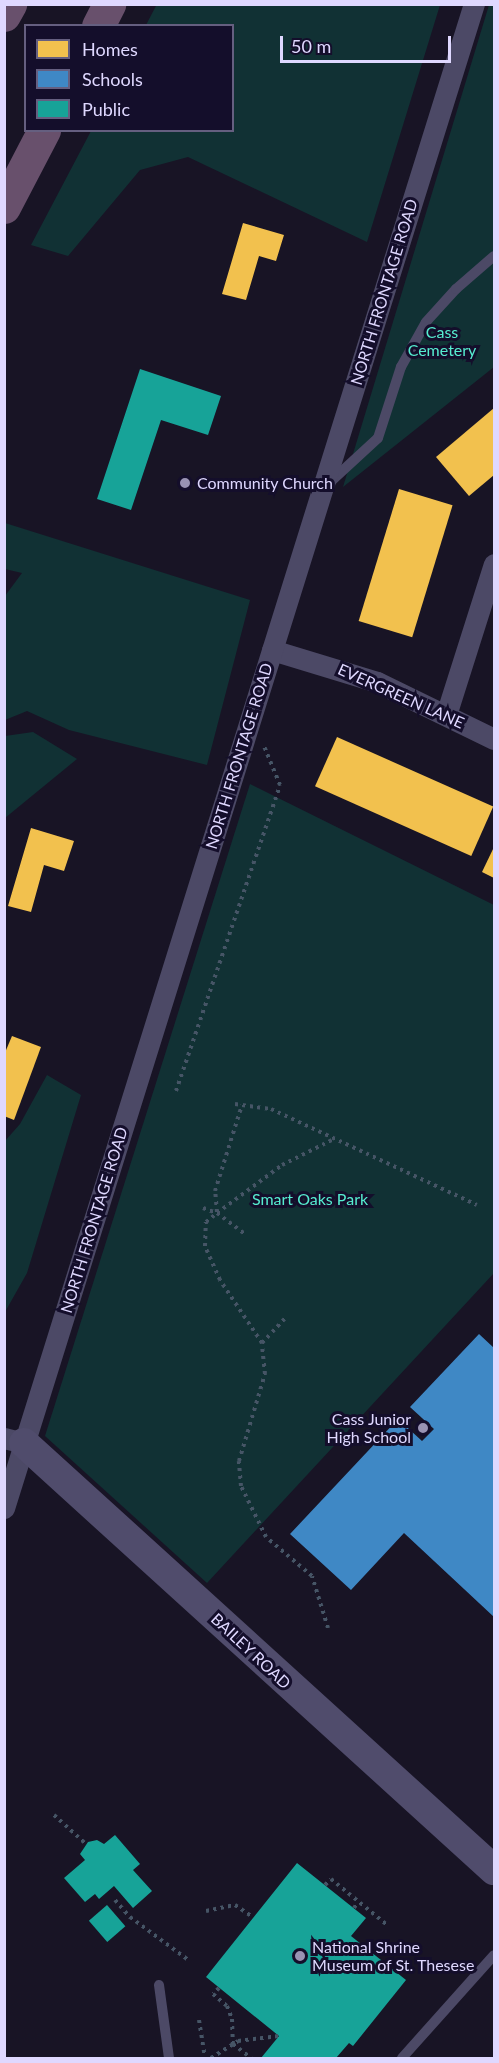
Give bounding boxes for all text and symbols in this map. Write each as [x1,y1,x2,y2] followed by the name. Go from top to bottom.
[24,24,234,132] legend
[283,24,454,62] scale bar
[291,35,331,57] text: 50 m
[82,38,138,60] text: Homes
[82,68,143,90] text: Schools
[82,98,130,120] text: Public
[347,197,421,387] street label: NORTH FRONTAGE ROAD
[408,322,476,360] park label: Cass Cemetery
[197,473,333,493] place label: Community Church
[178,476,192,490] marker: Community Church
[335,660,467,732] street label: EVERGREEN LANE
[202,661,276,851] street label: NORTH FRONTAGE ROAD
[57,1125,131,1315] street label: NORTH FRONTAGE ROAD
[252,1189,368,1209] park label: Smart Oaks Park
[327,1409,411,1447] place label: Cass Junior High School
[416,1421,430,1435] marker: Cass Junior High School
[207,1609,295,1693] street label: BAILEY ROAD
[312,1937,475,1975] place label: National Shrine Museum of St. Thesese
[293,1949,307,1963] marker: National Shrine Museum of St. Thesese

